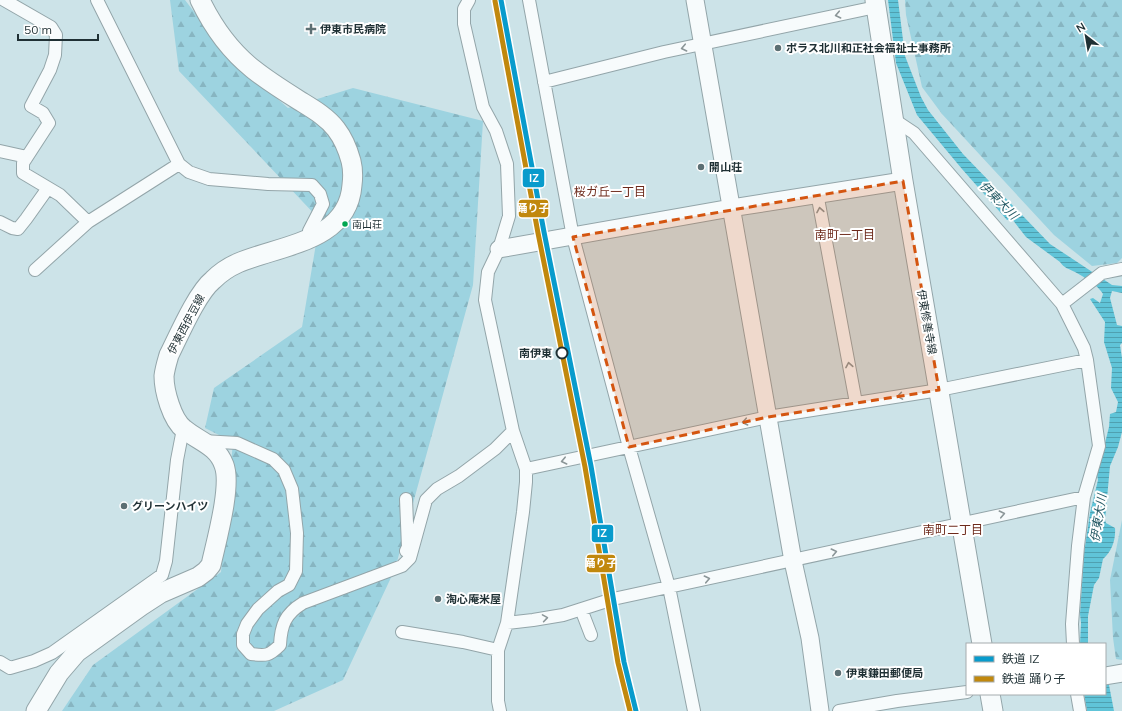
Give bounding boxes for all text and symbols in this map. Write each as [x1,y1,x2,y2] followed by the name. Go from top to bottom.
[835,11,841,19] one-way arrow
[18,16,98,42] scale bar
[1066,16,1106,56] north arrow
[1074,19,1088,36] text: N
[24,22,52,37] text: 50 m
[320,22,386,36] place label: 伊東市民病院
[305,23,317,35] marker: 伊東市民病院
[786,41,951,55] place label: ポラス北川和正社会福祉士事務所
[680,43,687,51] one-way arrow
[773,43,783,53] marker: ポラス北川和正社会福祉士事務所
[709,160,742,174] place label: 開山荘
[696,162,706,172] marker: 開山荘
[522,168,545,188] line badge: IZ
[529,171,539,185] text: IZ
[977,178,1023,224] water label: 伊東大川
[574,184,646,199] district label: 桜ガ丘一丁目
[518,199,549,218] line badge: 踊り子
[517,201,550,215] text: 踊り子
[817,207,825,213] one-way arrow
[352,218,382,231] place label: 南山荘
[340,219,350,229] marker: 南山荘
[815,227,875,242] district label: 南町一丁目
[914,288,940,356] street label: 伊東修善寺線
[164,292,208,356] street label: 伊東西伊豆線
[519,346,552,360] place label: 南伊東
[555,346,569,360] marker: 南伊東
[845,362,853,368] one-way arrow
[897,391,904,400] one-way arrow
[742,418,748,426] one-way arrow
[560,456,567,464] one-way arrow
[1087,491,1109,543] water label: 伊東大川
[132,499,208,513] place label: グリーンハイツ
[119,501,129,511] marker: グリーンハイツ
[999,511,1005,519] one-way arrow
[923,522,983,537] district label: 南町二丁目
[591,524,614,543] line badge: IZ
[597,526,607,540] text: IZ
[831,548,837,556] one-way arrow
[586,554,616,573] line badge: 踊り子
[585,556,618,570] text: 踊り子
[704,575,710,583] one-way arrow
[446,592,501,606] place label: 淘心庵米屋
[433,594,443,604] marker: 淘心庵米屋
[542,614,549,623] one-way arrow
[966,643,1106,695] legend
[1002,651,1039,666] text: 鉄道 IZ
[846,666,923,680] place label: 伊東鎌田郵便局
[833,668,843,678] marker: 伊東鎌田郵便局
[1002,671,1065,686] text: 鉄道 踊り子

